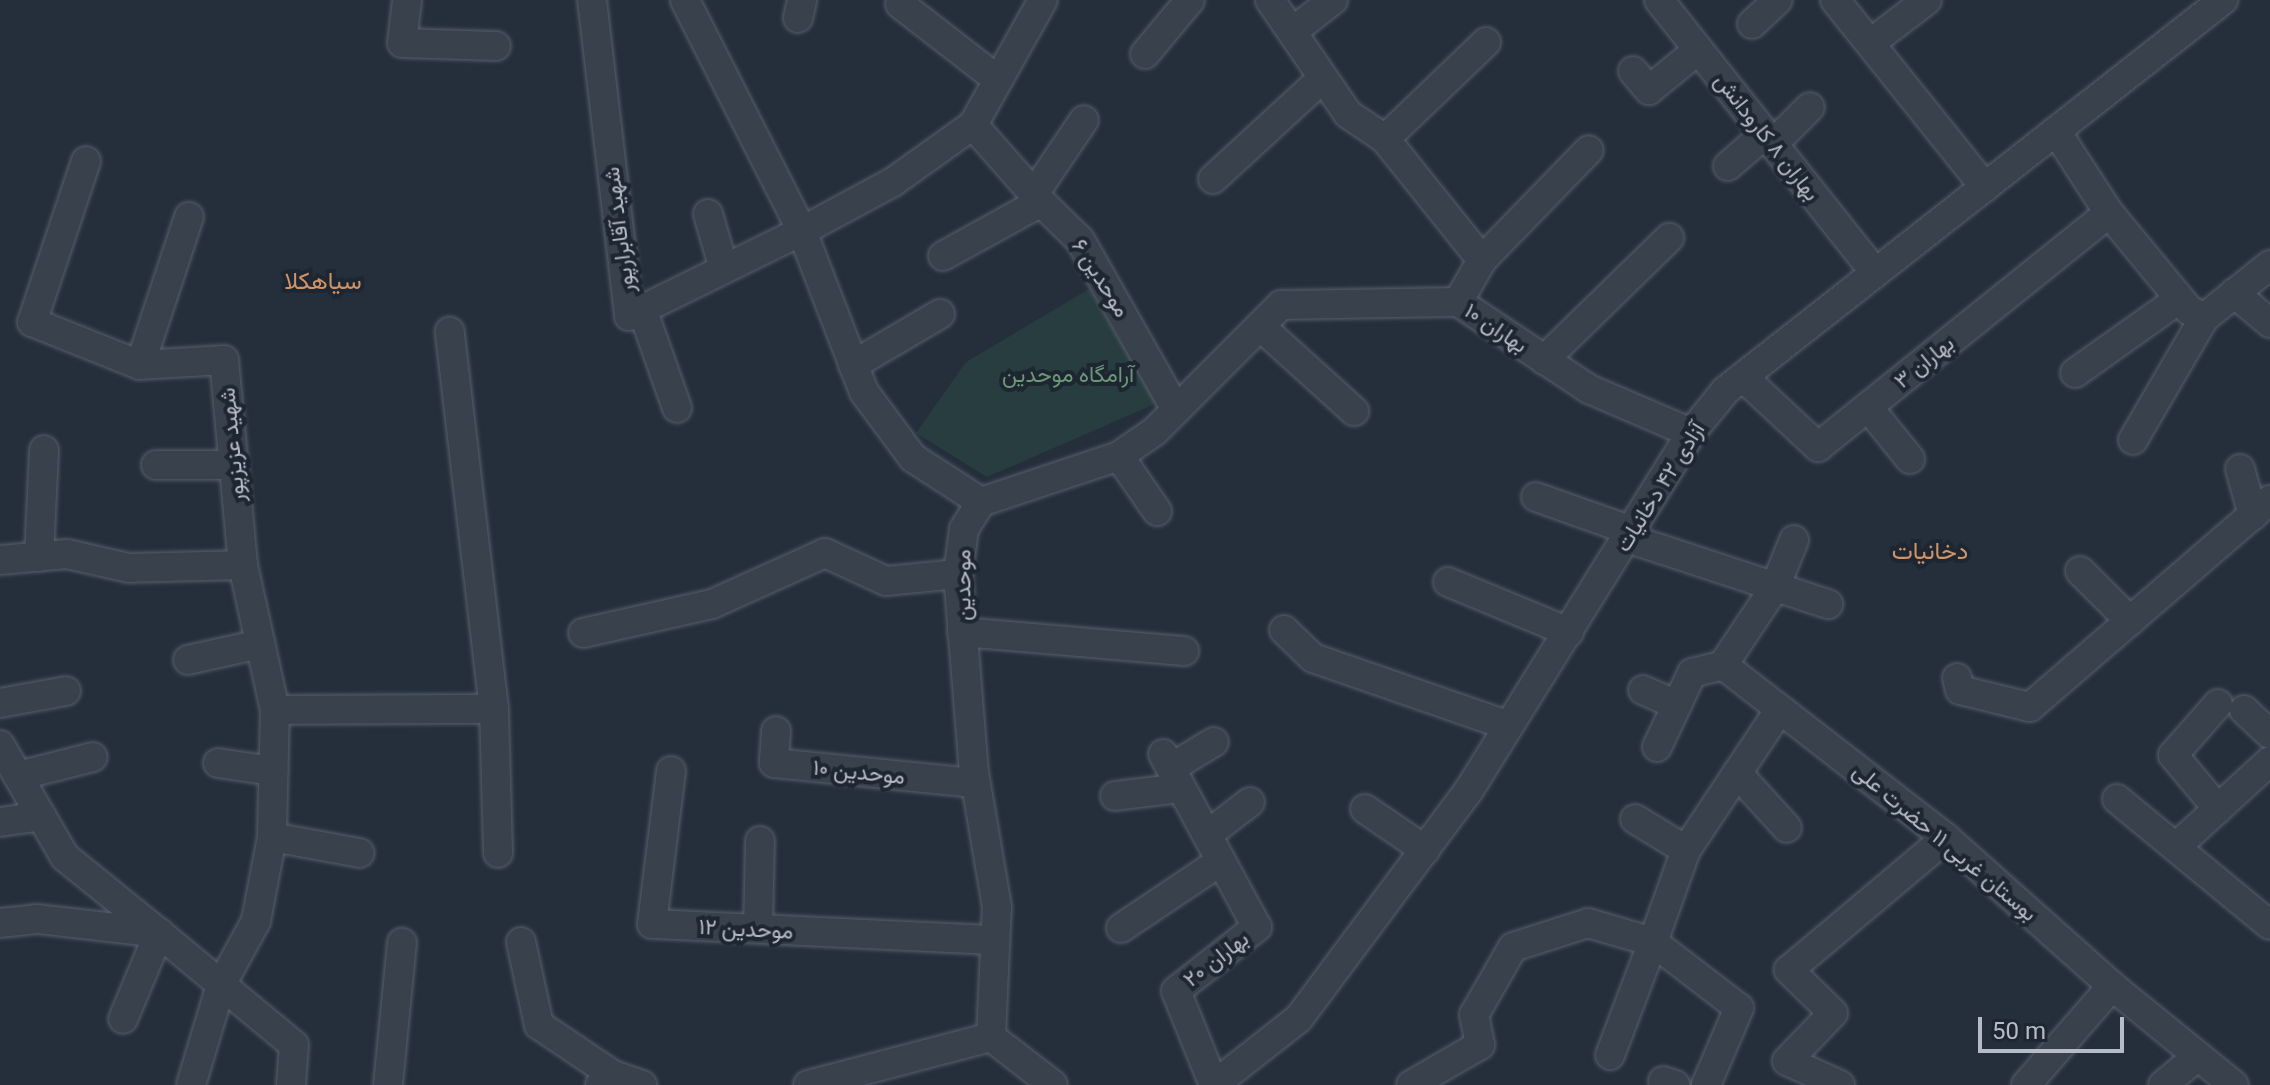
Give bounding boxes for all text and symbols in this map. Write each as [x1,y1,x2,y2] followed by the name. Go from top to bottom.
[1709,68,1825,206] street label: بهاران ۸ کارودانش
[598,166,640,294] street label: شهید آقابرارپور
[1067,234,1135,322] street label: موحدین ۶
[284,268,362,296] district label: سیاهکلا
[1459,297,1533,359] street label: بهاران ۱۰
[1889,330,1959,394] street label: بهاران ۳
[1002,362,1134,388] park label: آرامگاه موحدین
[214,387,250,503] street label: شهید عزیزپور
[1610,417,1710,557] street label: آزادی ۴۲ دخانیات
[1892,538,1968,566] district label: دخانیات
[950,549,976,621] street label: موحدین
[812,754,906,790] street label: موحدین ۱۰
[1848,757,2042,927] street label: بوستان غربی ۱۱ حضرت علی
[698,913,794,945] street label: موحدین ۱۲
[1178,925,1254,993] street label: بهاران ۲۰
[1982,1001,2128,1051] scale bar
[1992,1017,2046,1045] text: 50 m

